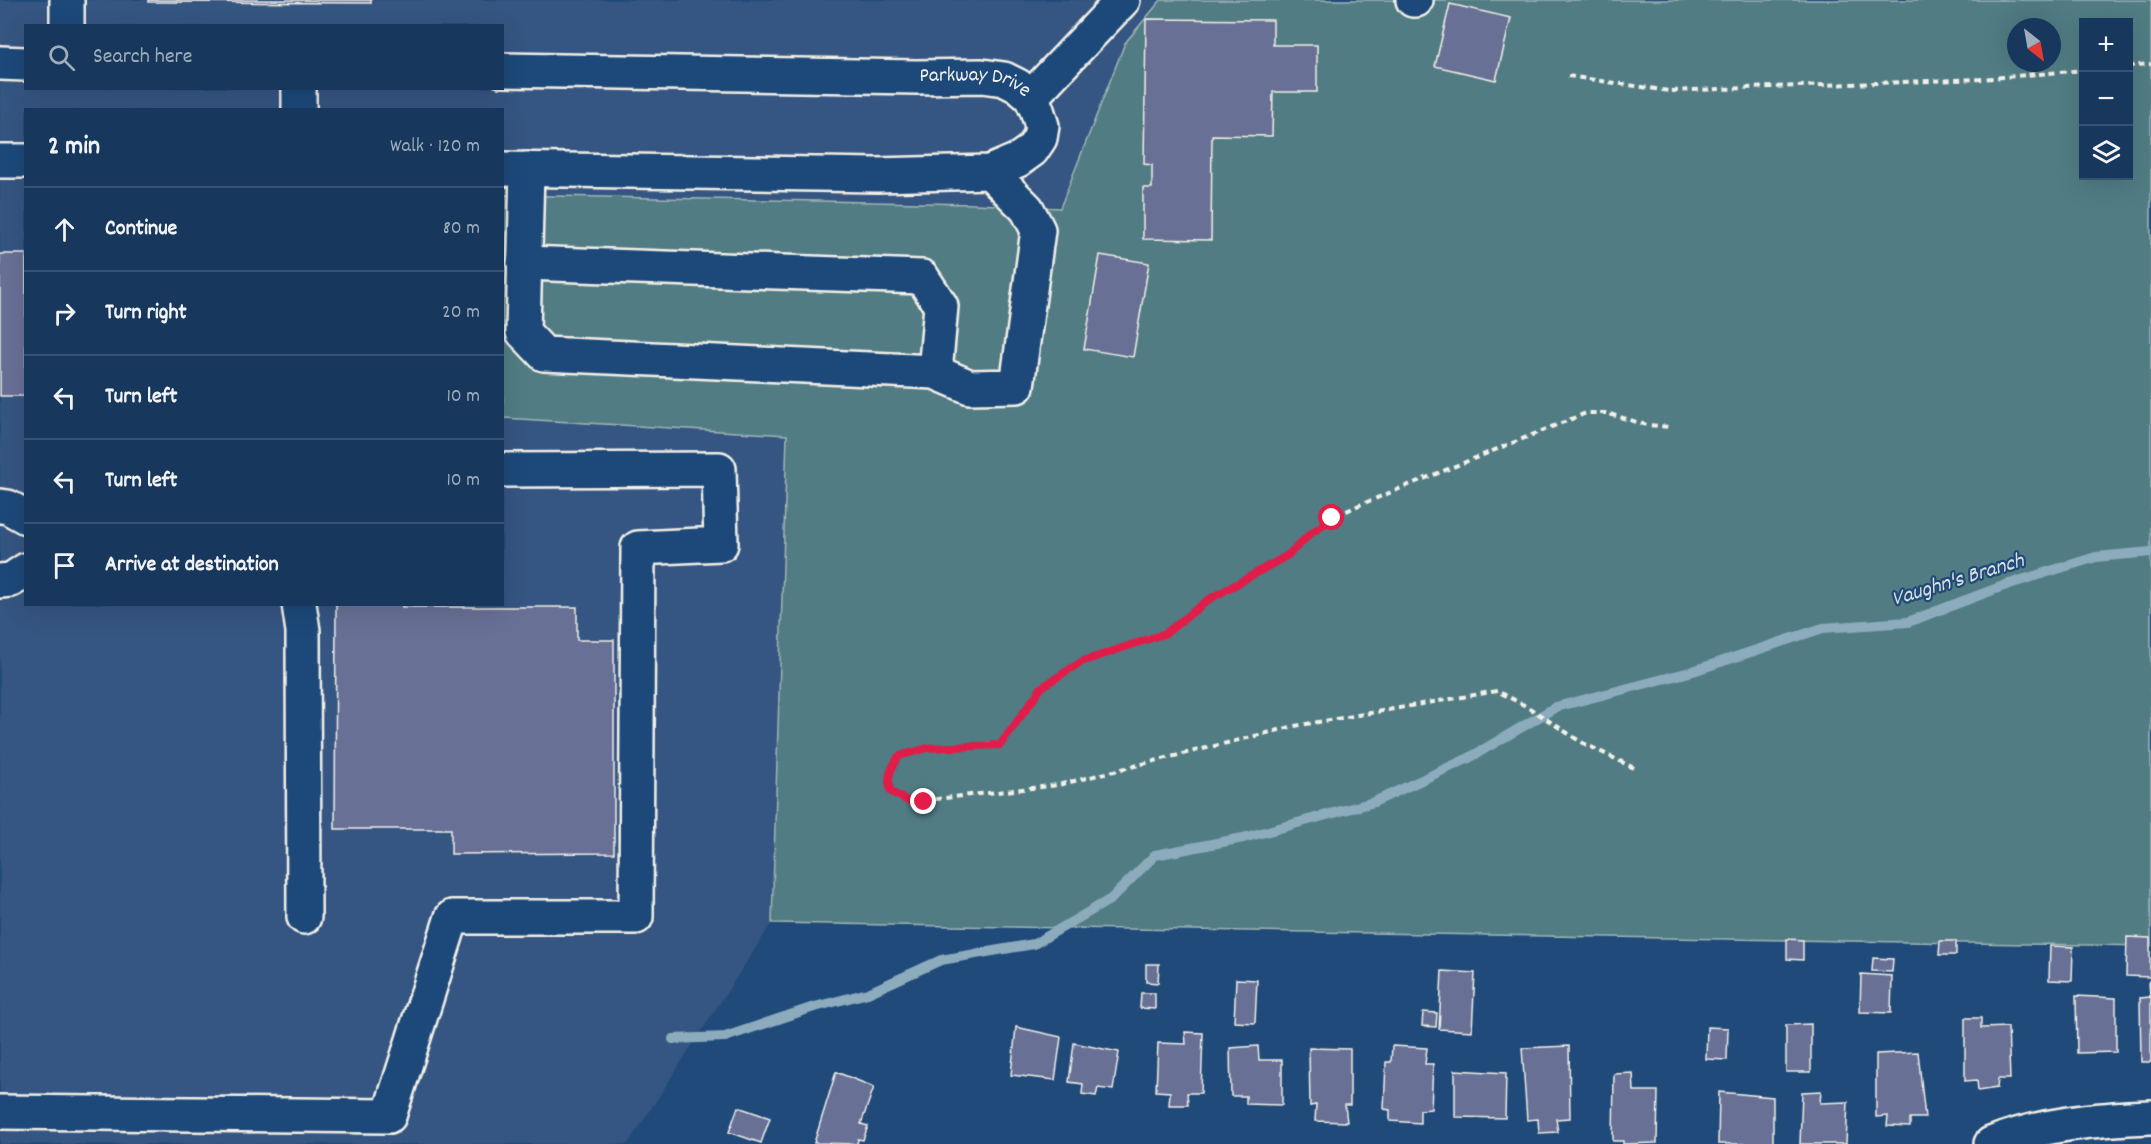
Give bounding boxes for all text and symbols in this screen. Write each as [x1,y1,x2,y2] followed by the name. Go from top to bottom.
[2007,18,2061,72] north arrow
[2079,18,2133,180] map controls
[2079,18,2133,72] button: +
[24,24,504,90] search box
[45,41,78,74] icon: search
[93,42,192,73] text: Search here
[919,61,1037,106] street label: Parkway Drive
[2079,72,2133,126] button: −
[2079,126,2133,180] button: layers
[48,129,100,166] text: 2 min
[390,133,480,161] text: Walk · 120 m
[48,213,81,246] icon: ahead
[105,214,177,245] text: Continue
[443,215,480,243] text: 80 m
[48,297,81,330] icon: right
[105,298,187,329] text: Turn right
[442,299,480,327] text: 20 m
[48,381,81,414] icon: left
[105,382,177,413] text: Turn left
[446,383,480,411] text: 10 m
[48,465,81,498] icon: left
[105,466,177,497] text: Turn left
[446,467,480,495] text: 10 m
[1318,504,1344,530] route start
[1888,546,2029,616] water label: Vaughn's Branch
[48,549,81,582] icon: arrive
[105,550,279,581] text: Arrive at destination
[910,788,936,814] route end

